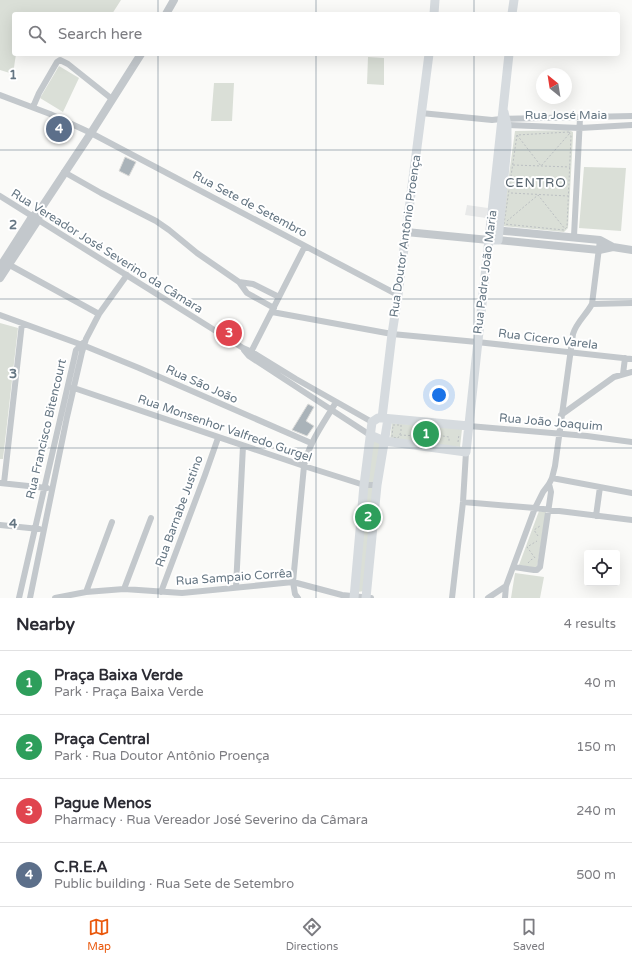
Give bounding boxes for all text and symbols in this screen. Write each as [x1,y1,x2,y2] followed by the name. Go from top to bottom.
[12,12,620,56] search box
[26,23,48,45] icon: search
[58,25,142,43] text: Search here
[9,67,17,83] text: 1
[536,68,572,104] north arrow
[525,108,607,122] street label: Rua José Maia
[46,114,72,144] pin: 4
[387,154,423,318] street label: Rua Doutor Antônio Proença
[190,168,310,240] street label: Rua Sete de Setembro
[505,175,567,191] district label: CENTRO
[9,186,205,316] street label: Rua Vereador José Severino da Câmara
[470,209,500,335] street label: Rua Padre João Maria
[9,217,17,233] text: 2
[216,318,242,348] pin: 3
[497,326,599,352] street label: Rua Cicero Varela
[23,357,69,500] street label: Rua Francisco Bitencourt
[164,362,240,406] street label: Rua São João
[9,366,17,382] text: 3
[429,385,449,405] your location
[136,392,314,464] street label: Rua Monsenhor Valfredo Gurgel
[498,410,604,434] street label: Rua João Joaquim
[413,419,439,449] pin: 1
[152,453,206,569] street label: Rua Barnabe Justino
[355,502,381,532] pin: 2
[9,516,18,532] text: 4
[584,550,620,586] map controls
[584,550,620,586] button: locate
[175,566,293,588] street label: Rua Sampaio Corrêa
[16,614,75,635] text: Nearby
[564,616,616,632] text: 4 results
[54,666,183,684] text: Praça Baixa Verde
[25,675,33,691] text: 1
[584,675,616,691] text: 40 m
[54,684,204,700] text: Park · Praça Baixa Verde
[54,730,150,748] text: Praça Central
[25,739,33,755] text: 2
[576,739,616,755] text: 150 m
[54,748,270,764] text: Park · Rua Doutor Antônio Proença
[54,794,151,812] text: Pague Menos
[25,803,33,819] text: 3
[576,803,616,819] text: 240 m
[54,812,368,828] text: Pharmacy · Rua Vereador José Severino da Câmara
[54,858,108,876] text: C.R.E.A
[25,867,33,883] text: 4
[576,867,616,883] text: 500 m
[54,876,294,892] text: Public building · Rua Sete de Setembro
[87,916,111,953] tab: Map
[286,916,338,953] tab: Directions
[513,916,545,953] tab: Saved

